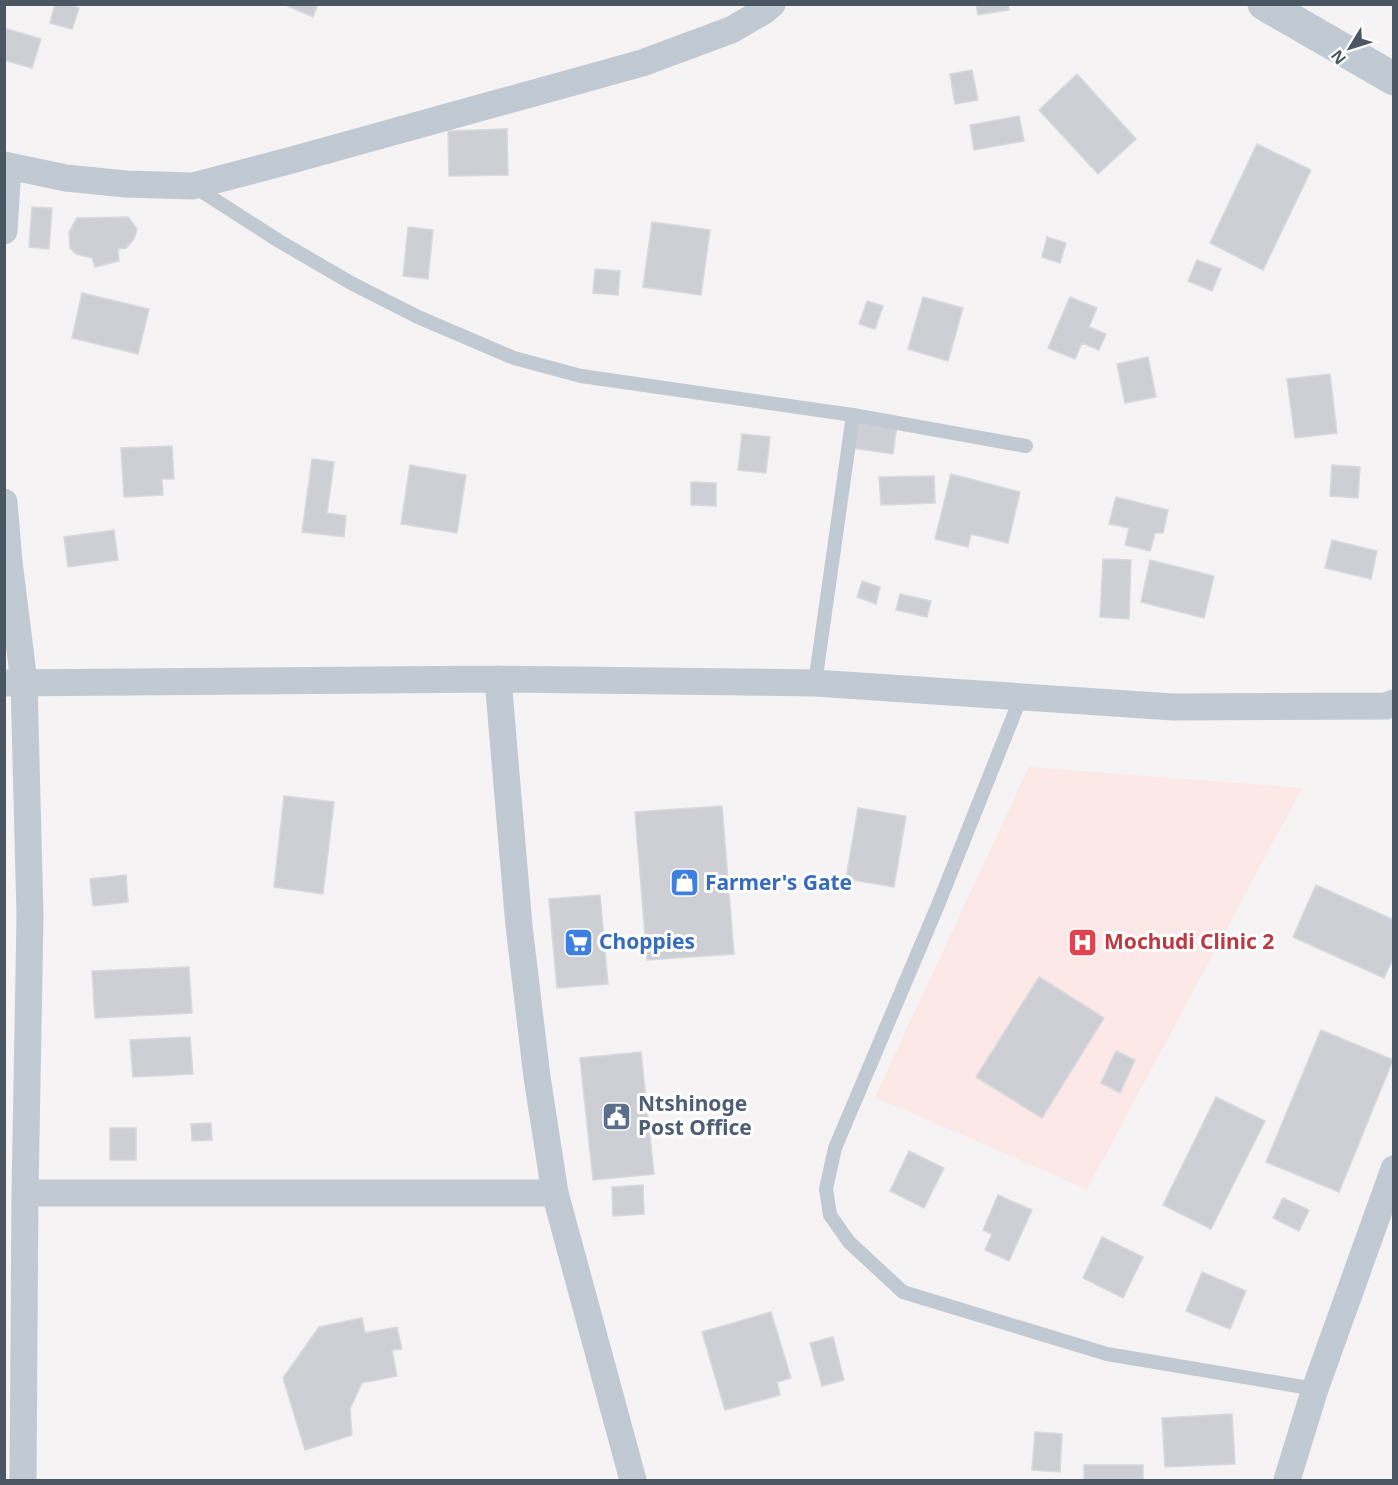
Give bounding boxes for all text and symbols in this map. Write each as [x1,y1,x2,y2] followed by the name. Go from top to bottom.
[1320,18,1380,78] north arrow
[1326,45,1351,69] text: N
[668,867,700,899] shop icon: Farmer's Gate
[705,868,852,896] place label: Farmer's Gate
[562,926,594,958] supermarket icon: Choppies
[1067,926,1099,958] hospital icon: Mochudi Clinic 2
[599,927,695,955] place label: Choppies
[1104,927,1274,955] place label: Mochudi Clinic 2
[638,1089,752,1141] place label: Ntshinoge Post Office
[601,1100,633,1132] public building icon: Ntshinoge Post Office

